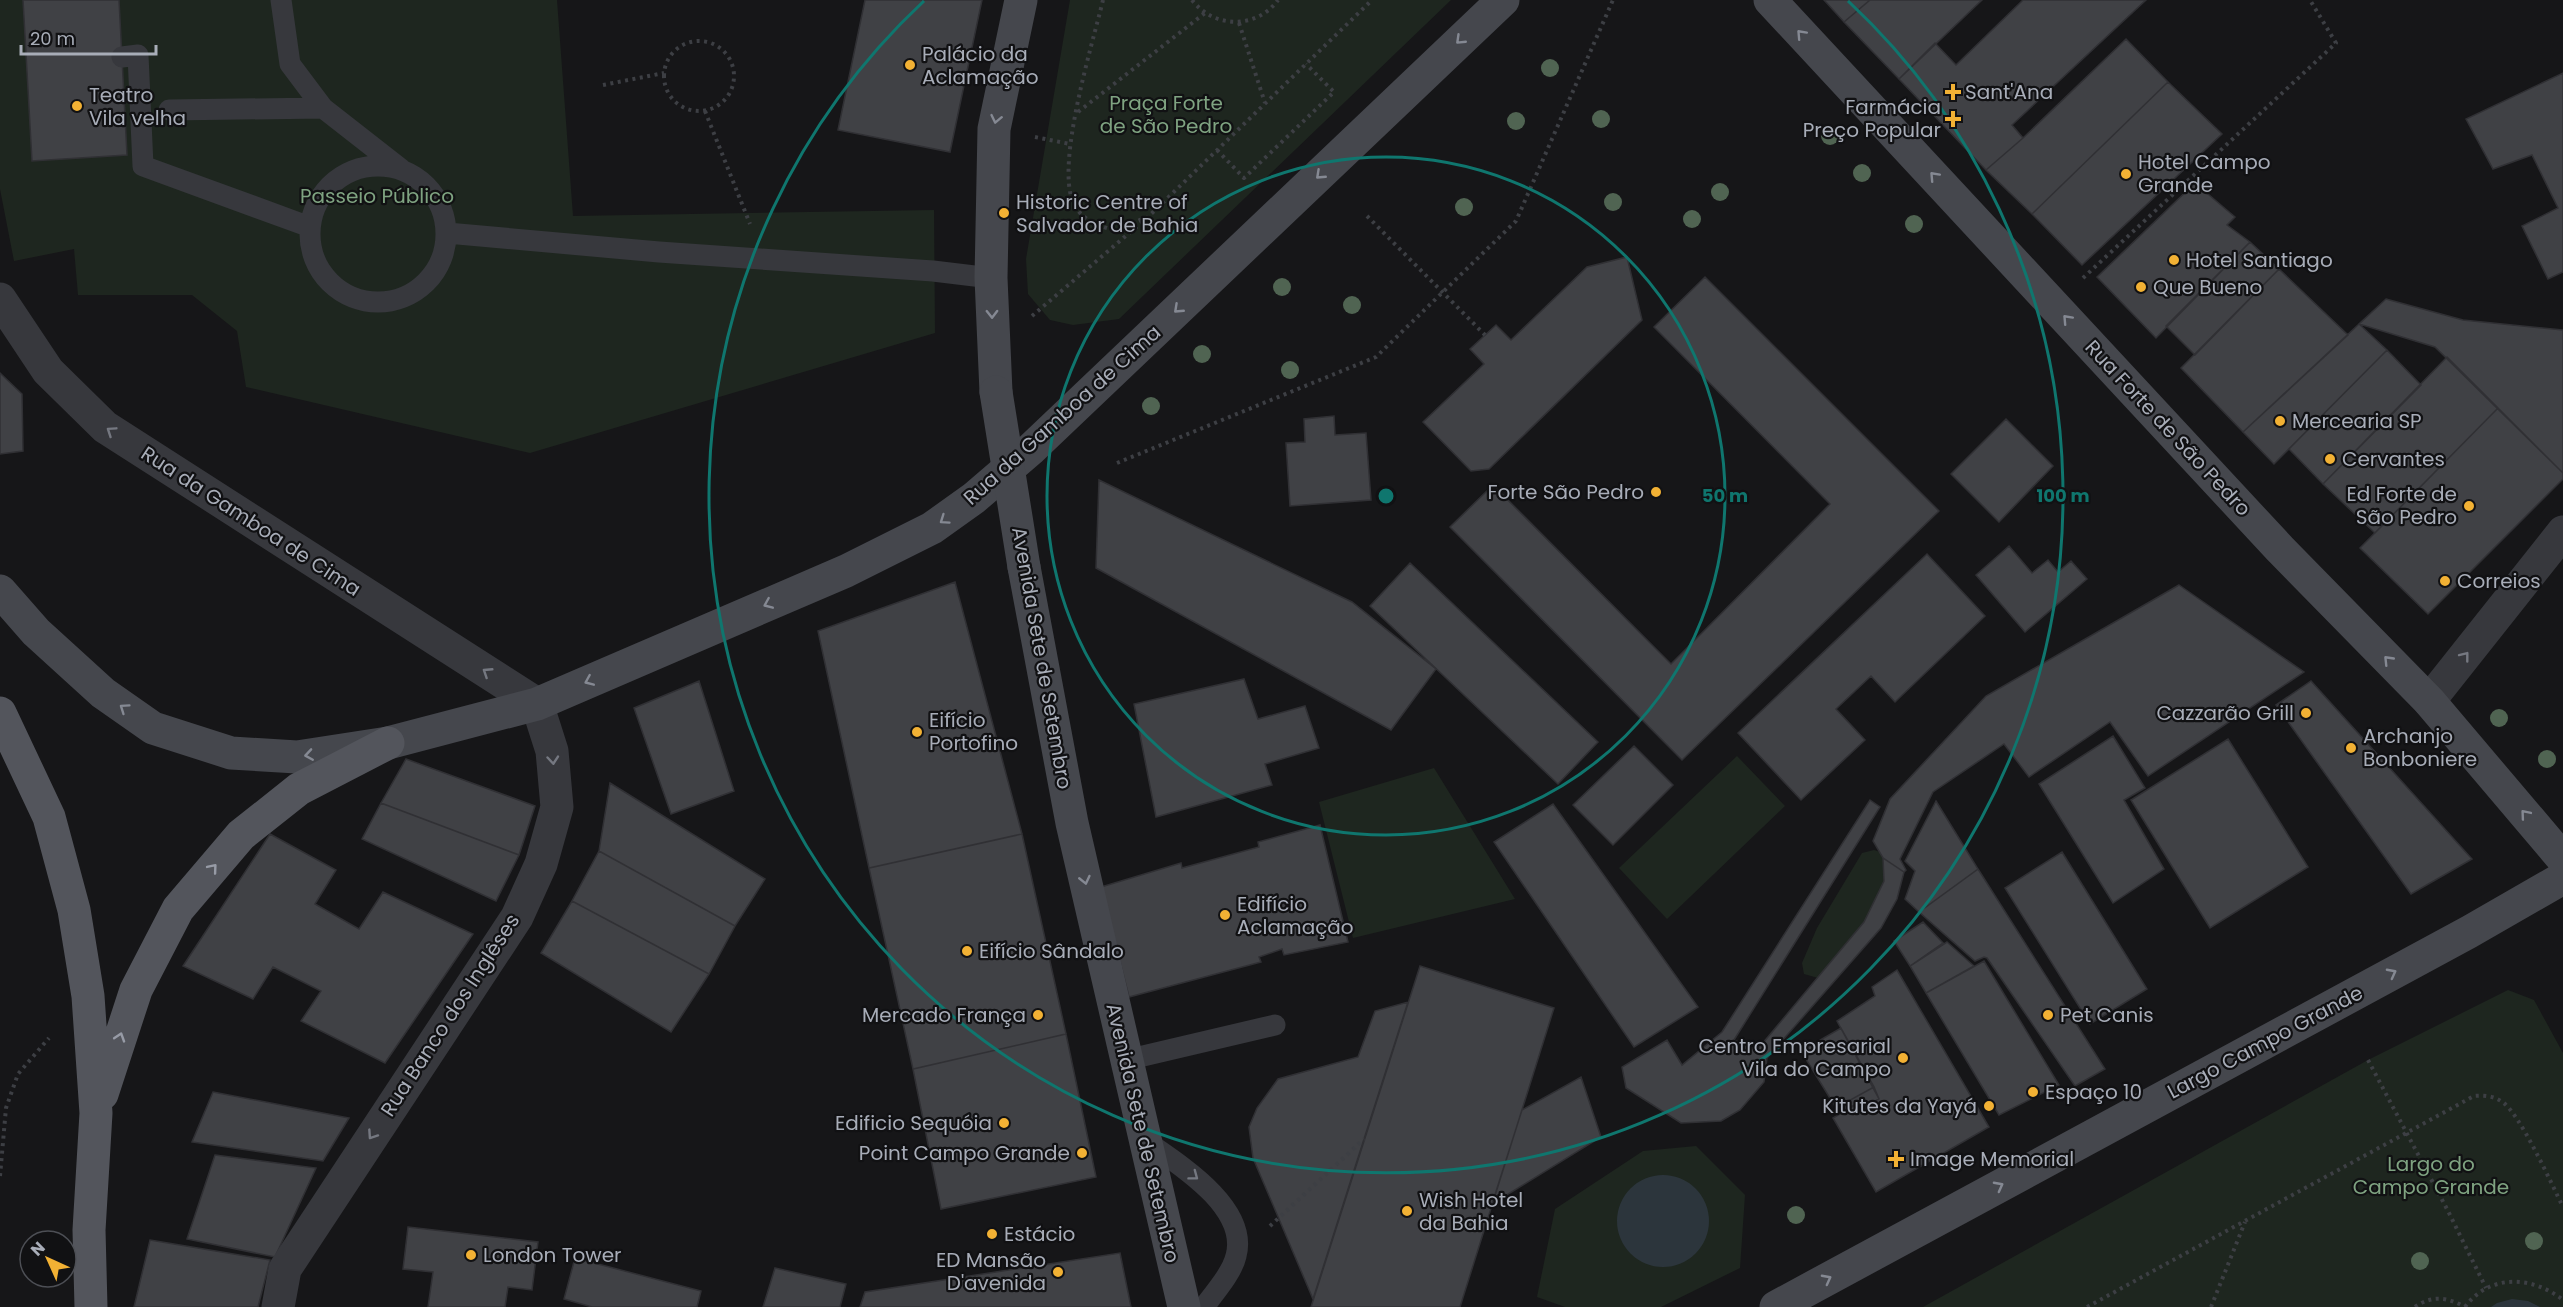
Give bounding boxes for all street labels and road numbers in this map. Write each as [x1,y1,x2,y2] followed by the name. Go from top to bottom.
[957,319,1167,511] street label: Rua da Gamboa de Cima
[2079,334,2257,522] street label: Rua Forte de São Pedro
[136,439,366,603] street label: Rua da Gamboa de Cima
[1005,525,1079,791] street label: Avenida Sete de Setembro
[374,908,526,1122] street label: Rua Banco dos Inglêses
[2162,979,2368,1105] street label: Largo Campo Grande
[1099,1000,1187,1266] street label: Avenida Sete de Setembro

